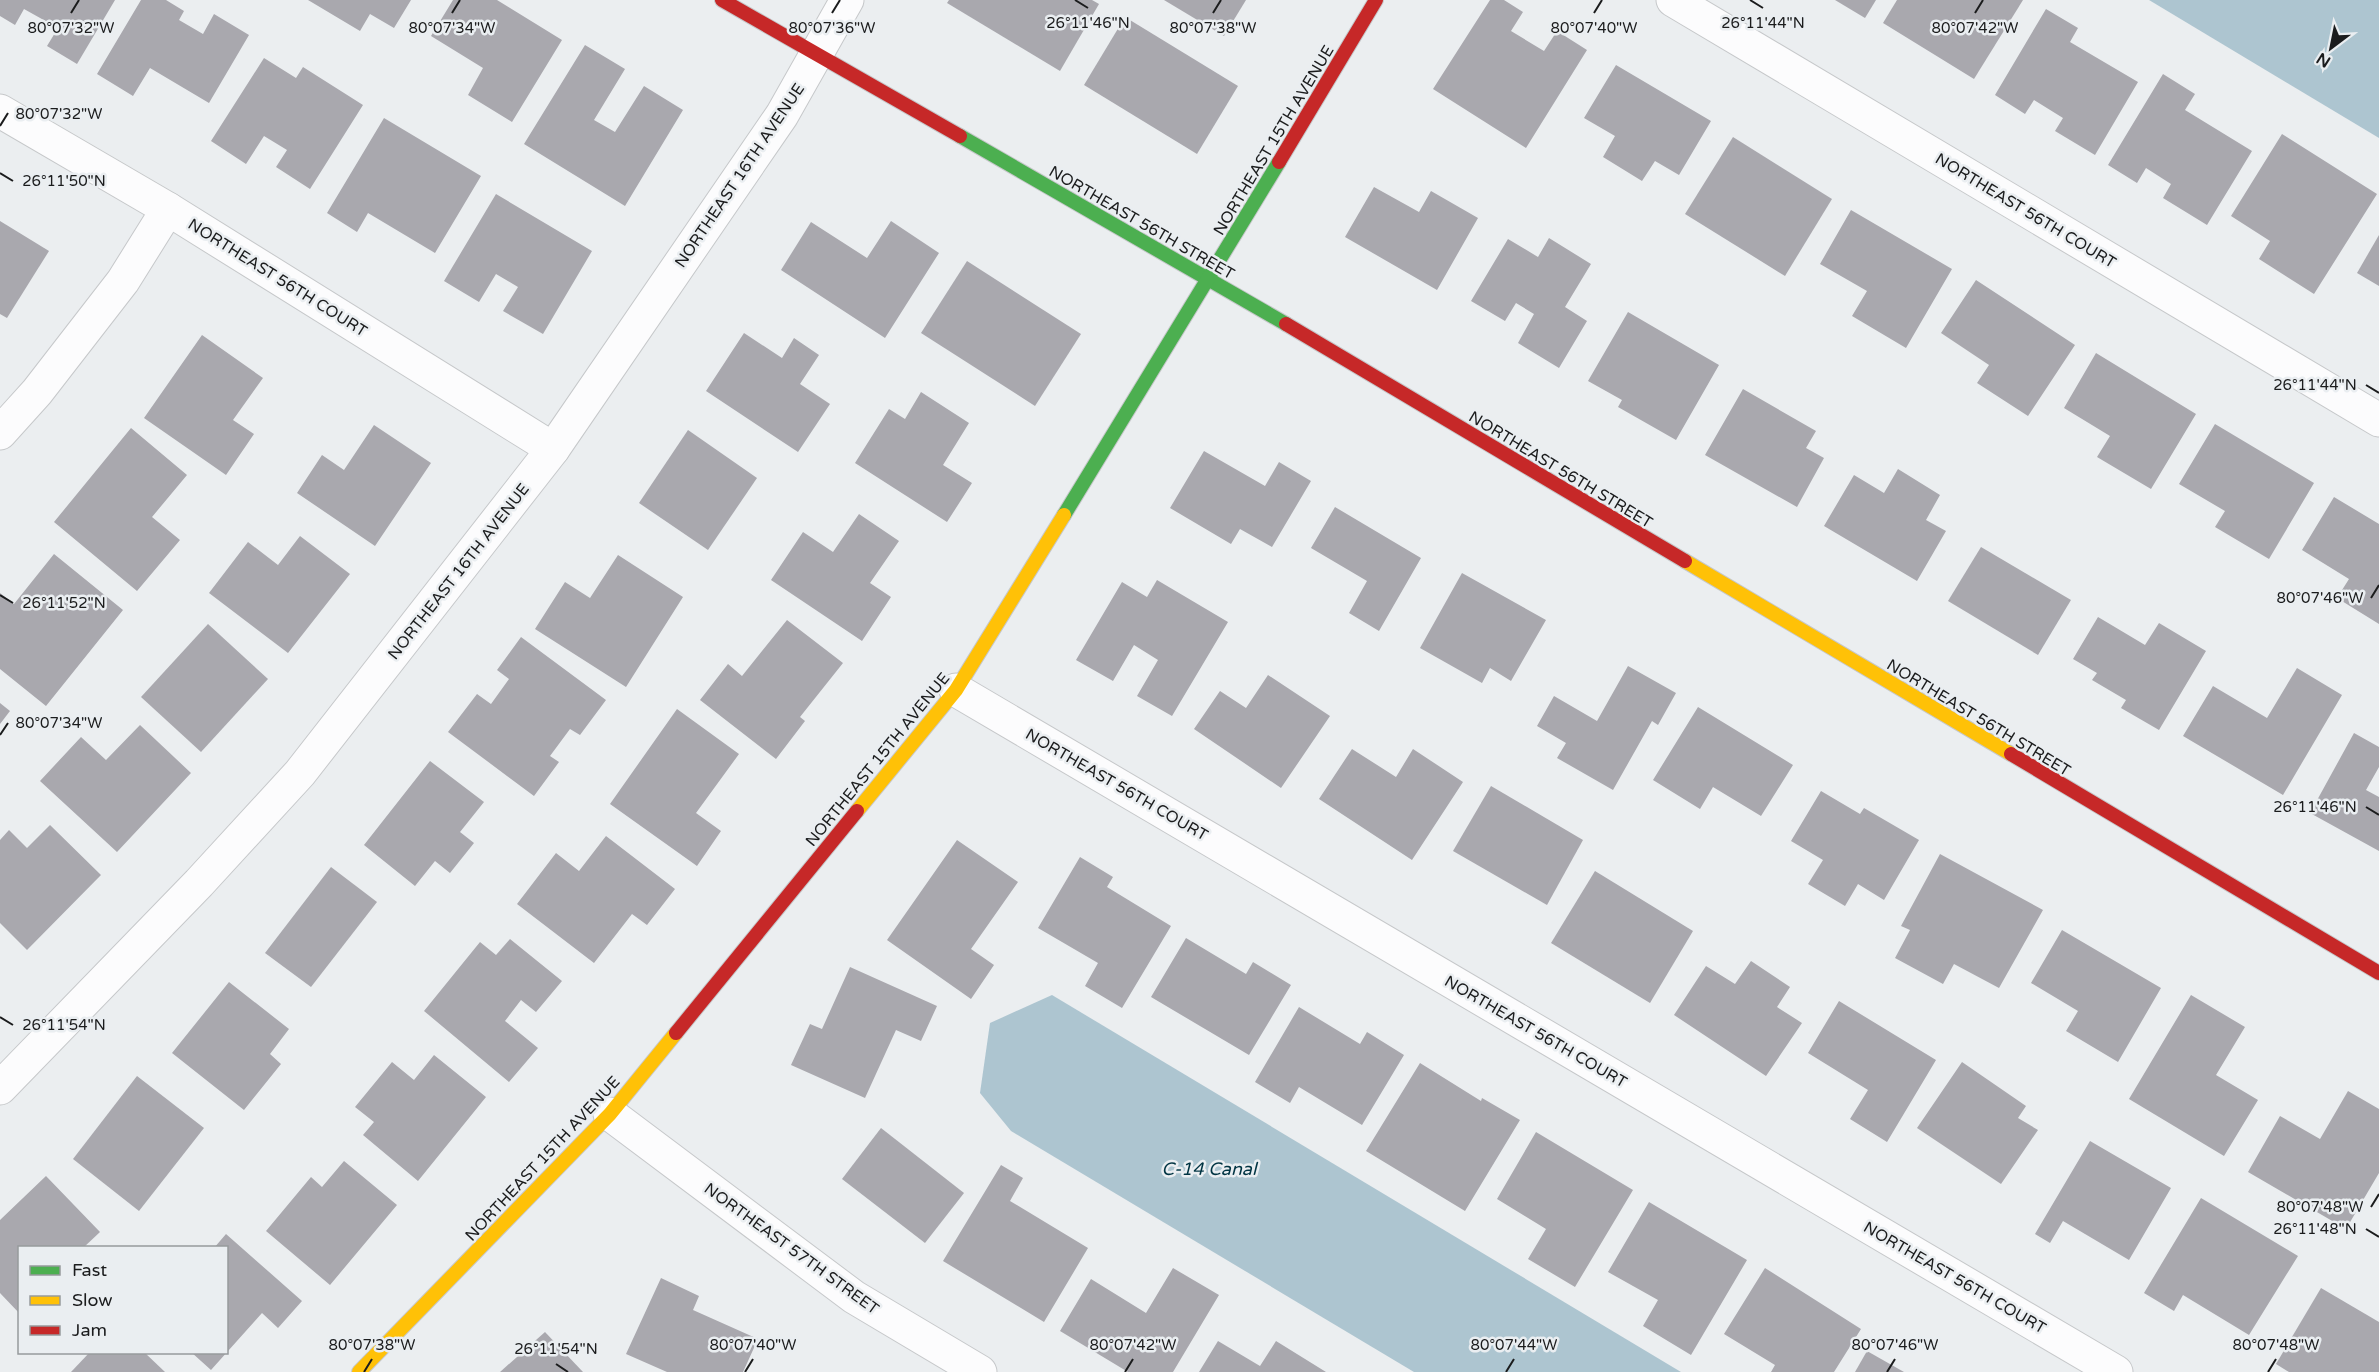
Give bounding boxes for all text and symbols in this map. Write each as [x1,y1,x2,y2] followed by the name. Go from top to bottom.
[1046,14,1130,32] text: 26°11'46"N
[1721,14,1805,32] text: 26°11'44"N
[2301,18,2361,78] north arrow
[28,19,114,37] text: 80°07'32"W
[409,19,495,37] text: 80°07'34"W
[789,19,875,37] text: 80°07'36"W
[1170,19,1256,37] text: 80°07'38"W
[1551,19,1637,37] text: 80°07'40"W
[1932,19,2018,37] text: 80°07'42"W
[1209,42,1339,239] street label: NORTHEAST 15TH AVENUE
[2313,48,2334,72] text: N
[671,80,809,272] street label: NORTHEAST 16TH AVENUE
[16,105,102,123] text: 80°07'32"W
[1931,149,2120,273] street label: NORTHEAST 56TH COURT
[1045,161,1238,284] street label: NORTHEAST 56TH STREET
[22,172,106,190] text: 26°11'50"N
[184,214,371,341] street label: NORTHEAST 56TH COURT
[2273,376,2357,394] text: 26°11'44"N
[1465,407,1656,533] street label: NORTHEAST 56TH STREET
[384,479,534,664] street label: NORTHEAST 16TH AVENUE
[2277,589,2363,607] text: 80°07'46"W
[22,594,106,612] text: 26°11'52"N
[1883,655,2074,781] street label: NORTHEAST 56TH STREET
[801,669,954,851] street label: NORTHEAST 15TH AVENUE
[16,714,102,732] text: 80°07'34"W
[1022,724,1212,846] street label: NORTHEAST 56TH COURT
[2273,798,2357,816] text: 26°11'46"N
[1441,971,1631,1093] street label: NORTHEAST 56TH COURT
[22,1016,106,1034] text: 26°11'54"N
[461,1072,624,1245] street label: NORTHEAST 15TH AVENUE
[1162,1158,1259,1180] water label: C-14 Canal
[700,1179,883,1319] street label: NORTHEAST 57TH STREET
[2277,1198,2363,1216] text: 80°07'48"W
[1860,1217,2050,1339] street label: NORTHEAST 56TH COURT
[2273,1220,2357,1238] text: 26°11'48"N
[18,1246,228,1354] legend
[72,1259,107,1281] text: Fast
[72,1289,113,1311] text: Slow
[72,1319,107,1341] text: Jam
[329,1336,415,1354] text: 80°07'38"W
[710,1336,796,1354] text: 80°07'40"W
[1090,1336,1176,1354] text: 80°07'42"W
[1471,1336,1557,1354] text: 80°07'44"W
[1852,1336,1938,1354] text: 80°07'46"W
[2233,1336,2319,1354] text: 80°07'48"W
[514,1340,598,1358] text: 26°11'54"N

